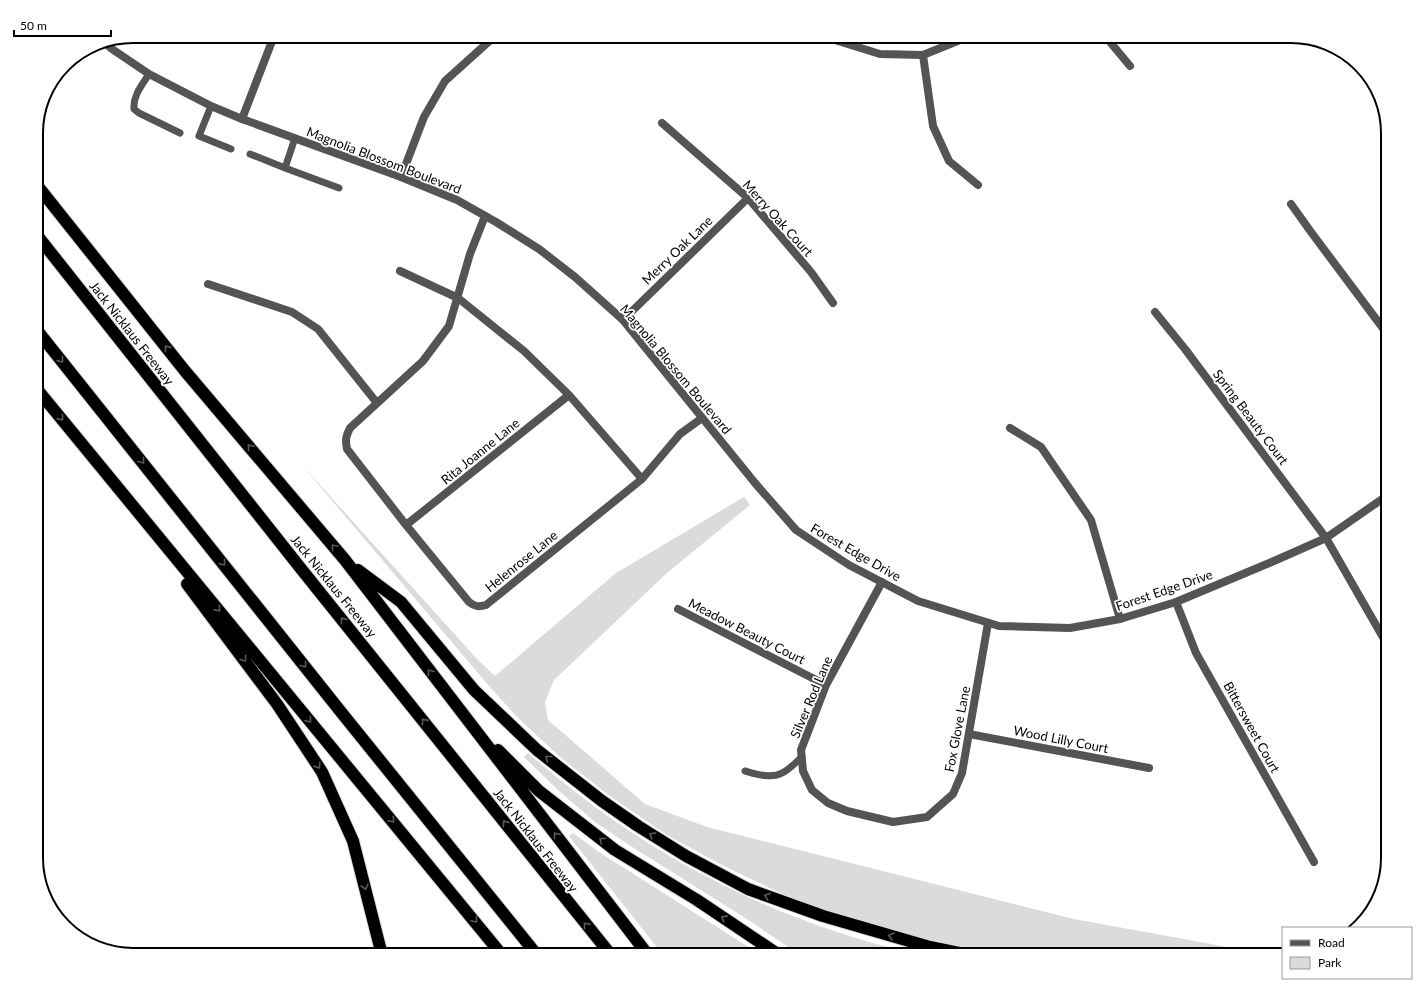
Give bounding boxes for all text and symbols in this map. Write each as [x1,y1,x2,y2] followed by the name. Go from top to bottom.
[14,12,111,38] scale bar
[20,18,47,33] text: 50 m
[304,123,464,197] street label: Magnolia Blossom Boulevard
[740,177,817,260] street label: Merry Oak Court
[638,212,716,288] street label: Merry Oak Lane
[86,278,178,388] street label: Jack Nicklaus Freeway
[617,301,735,437] street label: Magnolia Blossom Boulevard
[164,345,171,352] one-way arrow
[56,355,63,362] one-way arrow
[1210,366,1292,468] street label: Spring Beauty Court
[56,414,63,421] one-way arrow
[438,414,523,488] street label: Rita Joanne Lane
[247,445,254,452] one-way arrow
[137,457,144,464] one-way arrow
[808,520,904,584] street label: Forest Edge Drive
[482,527,561,595] street label: Helenrose Lane
[288,531,380,641] street label: Jack Nicklaus Freeway
[331,544,338,551] one-way arrow
[218,558,225,566] one-way arrow
[1113,566,1215,614] street label: Forest Edge Drive
[686,595,808,668] street label: Meadow Beauty Court
[213,604,220,611] one-way arrow
[340,617,347,625] one-way arrow
[787,654,835,740] street label: Silver Rod Lane
[239,655,246,662] one-way arrow
[299,660,306,667] one-way arrow
[428,669,435,676] one-way arrow
[1220,679,1284,776] street label: Bittersweet Court
[941,684,973,773] street label: Fox Glove Lane
[305,715,312,722] one-way arrow
[422,719,429,726] one-way arrow
[1012,722,1110,756] street label: Wood Lilly Court
[545,756,552,763] one-way arrow
[313,762,321,769] one-way arrow
[490,785,582,895] street label: Jack Nicklaus Freeway
[387,815,394,823] one-way arrow
[502,821,509,828] one-way arrow
[553,833,560,840] one-way arrow
[650,833,657,840] one-way arrow
[600,838,607,845] one-way arrow
[360,883,368,890] one-way arrow
[764,892,771,900] one-way arrow
[721,915,728,922] one-way arrow
[470,916,477,923] one-way arrow
[584,922,591,929] one-way arrow
[1282,927,1412,979] legend
[887,932,894,941] one-way arrow
[1318,935,1345,950] text: Road
[1318,955,1342,970] text: Park

